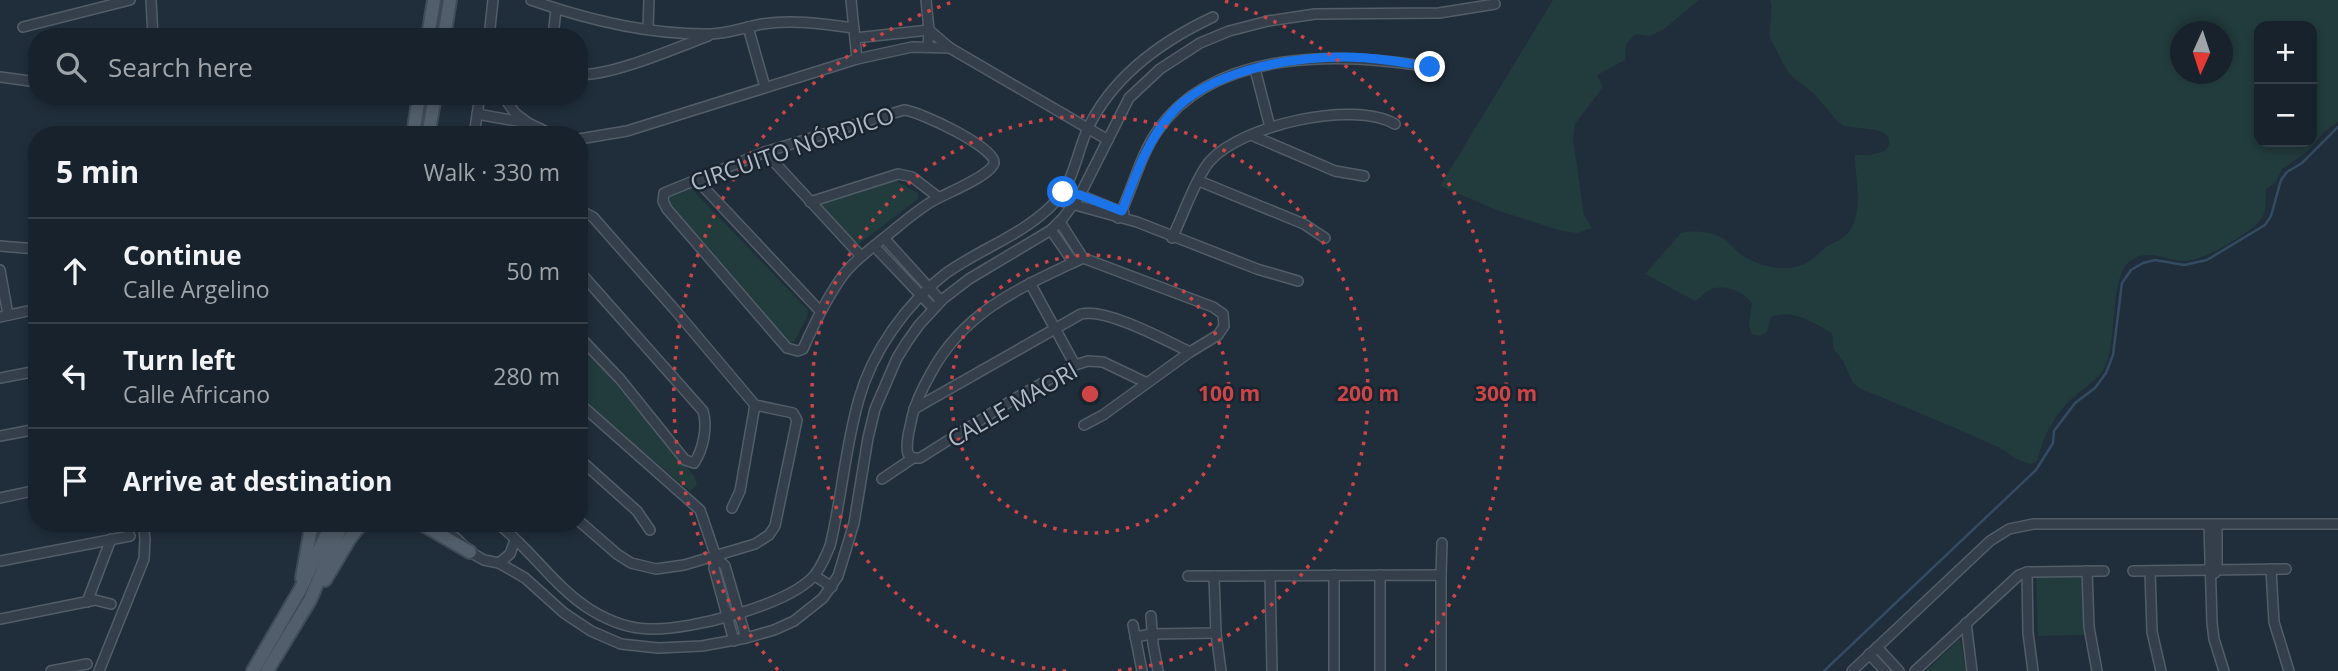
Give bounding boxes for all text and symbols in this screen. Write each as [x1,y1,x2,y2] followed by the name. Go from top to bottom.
[2170,21,2233,84] north arrow
[2254,21,2317,147] map controls
[2254,21,2317,84] button: +
[28,28,588,105] search box
[52,48,90,86] icon: search
[108,49,253,85] text: Search here
[1414,51,1445,82] route end
[2254,84,2317,147] button: −
[686,98,898,198] street label: CIRCUITO NÓRDICO
[56,151,139,192] text: 5 min
[423,156,560,188] text: Walk · 330 m
[1047,176,1078,207] route start
[123,237,242,273] text: Continue
[56,252,94,290] icon: ahead
[506,255,560,287] text: 50 m
[123,273,270,305] text: Calle Argelino
[123,342,235,378] text: Turn left
[941,354,1083,454] street label: CALLE MAORI
[56,357,94,395] icon: left
[493,360,560,392] text: 280 m
[123,378,270,410] text: Calle Africano
[1198,379,1260,407] text: 100 m
[1337,379,1399,407] text: 200 m
[1475,379,1537,407] text: 300 m
[1078,382,1102,406] centre of rings
[56,462,94,500] icon: arrive
[123,463,392,499] text: Arrive at destination

